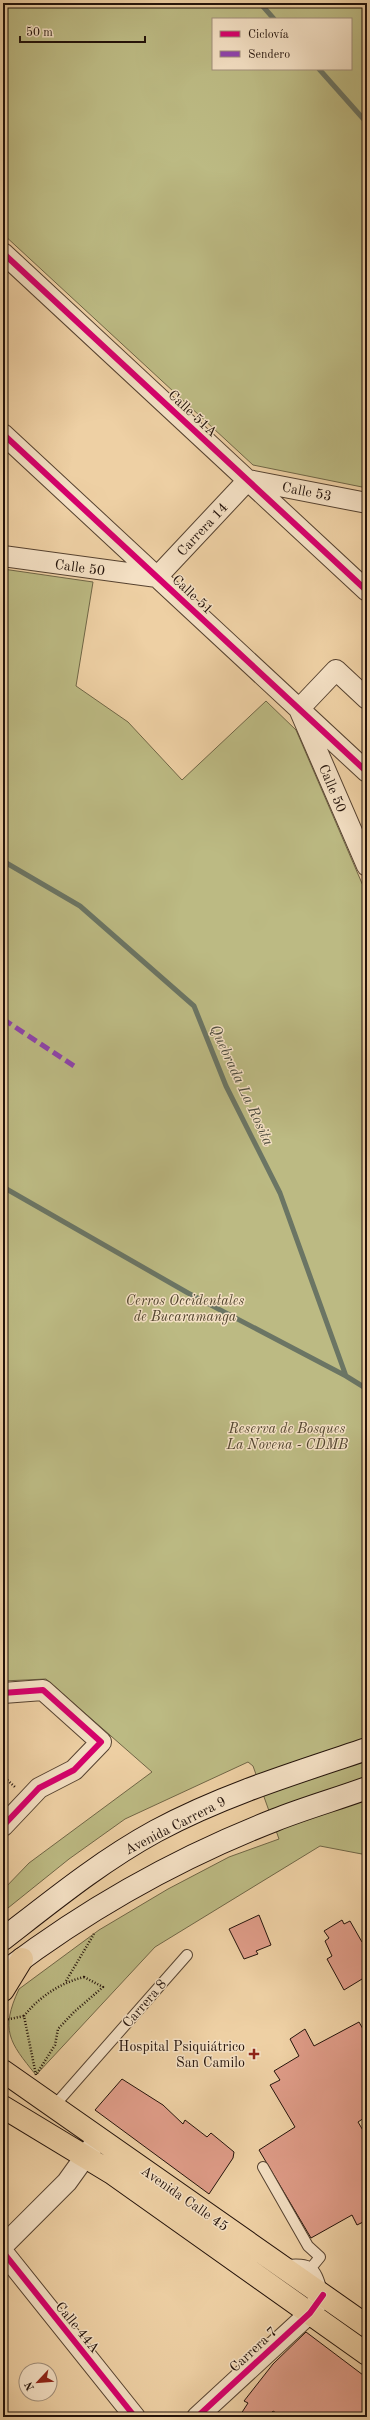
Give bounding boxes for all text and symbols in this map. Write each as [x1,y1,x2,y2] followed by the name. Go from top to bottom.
[20,18,145,44] scale bar
[212,18,352,70] legend
[26,26,53,39] text: 50 m
[248,29,289,41] text: Ciclovía
[248,49,290,61] text: Sendero
[165,388,220,440] street label: Calle 51A
[281,480,333,504] street label: Calle 53
[175,500,231,559] street label: Carrera 14
[54,558,106,578] street label: Calle 50
[169,572,216,617] street label: Calle 51
[316,762,348,814] street label: Calle 50
[206,1023,275,1148] water label: Quebrada La Rosita
[126,1294,244,1325] park label: Cerros Occidentales de Bucaramanga
[225,1422,348,1452] park label: Reserva de Bosques La Novena - CDMB
[123,1794,228,1857] street label: Avenida Carrera 9
[120,1977,169,2030] street label: Carrera 8
[118,2040,245,2070] place label: Hospital Psiquiátrico San Camilo
[248,2048,260,2060] marker: Hospital Psiquiátrico San Camilo
[138,2164,231,2234] street label: Avenida Calle 45
[53,2299,102,2356] street label: Calle 44A
[227,2325,280,2375] street label: Carrera 7
[18,2362,58,2402] north arrow
[23,2379,37,2392] text: N

